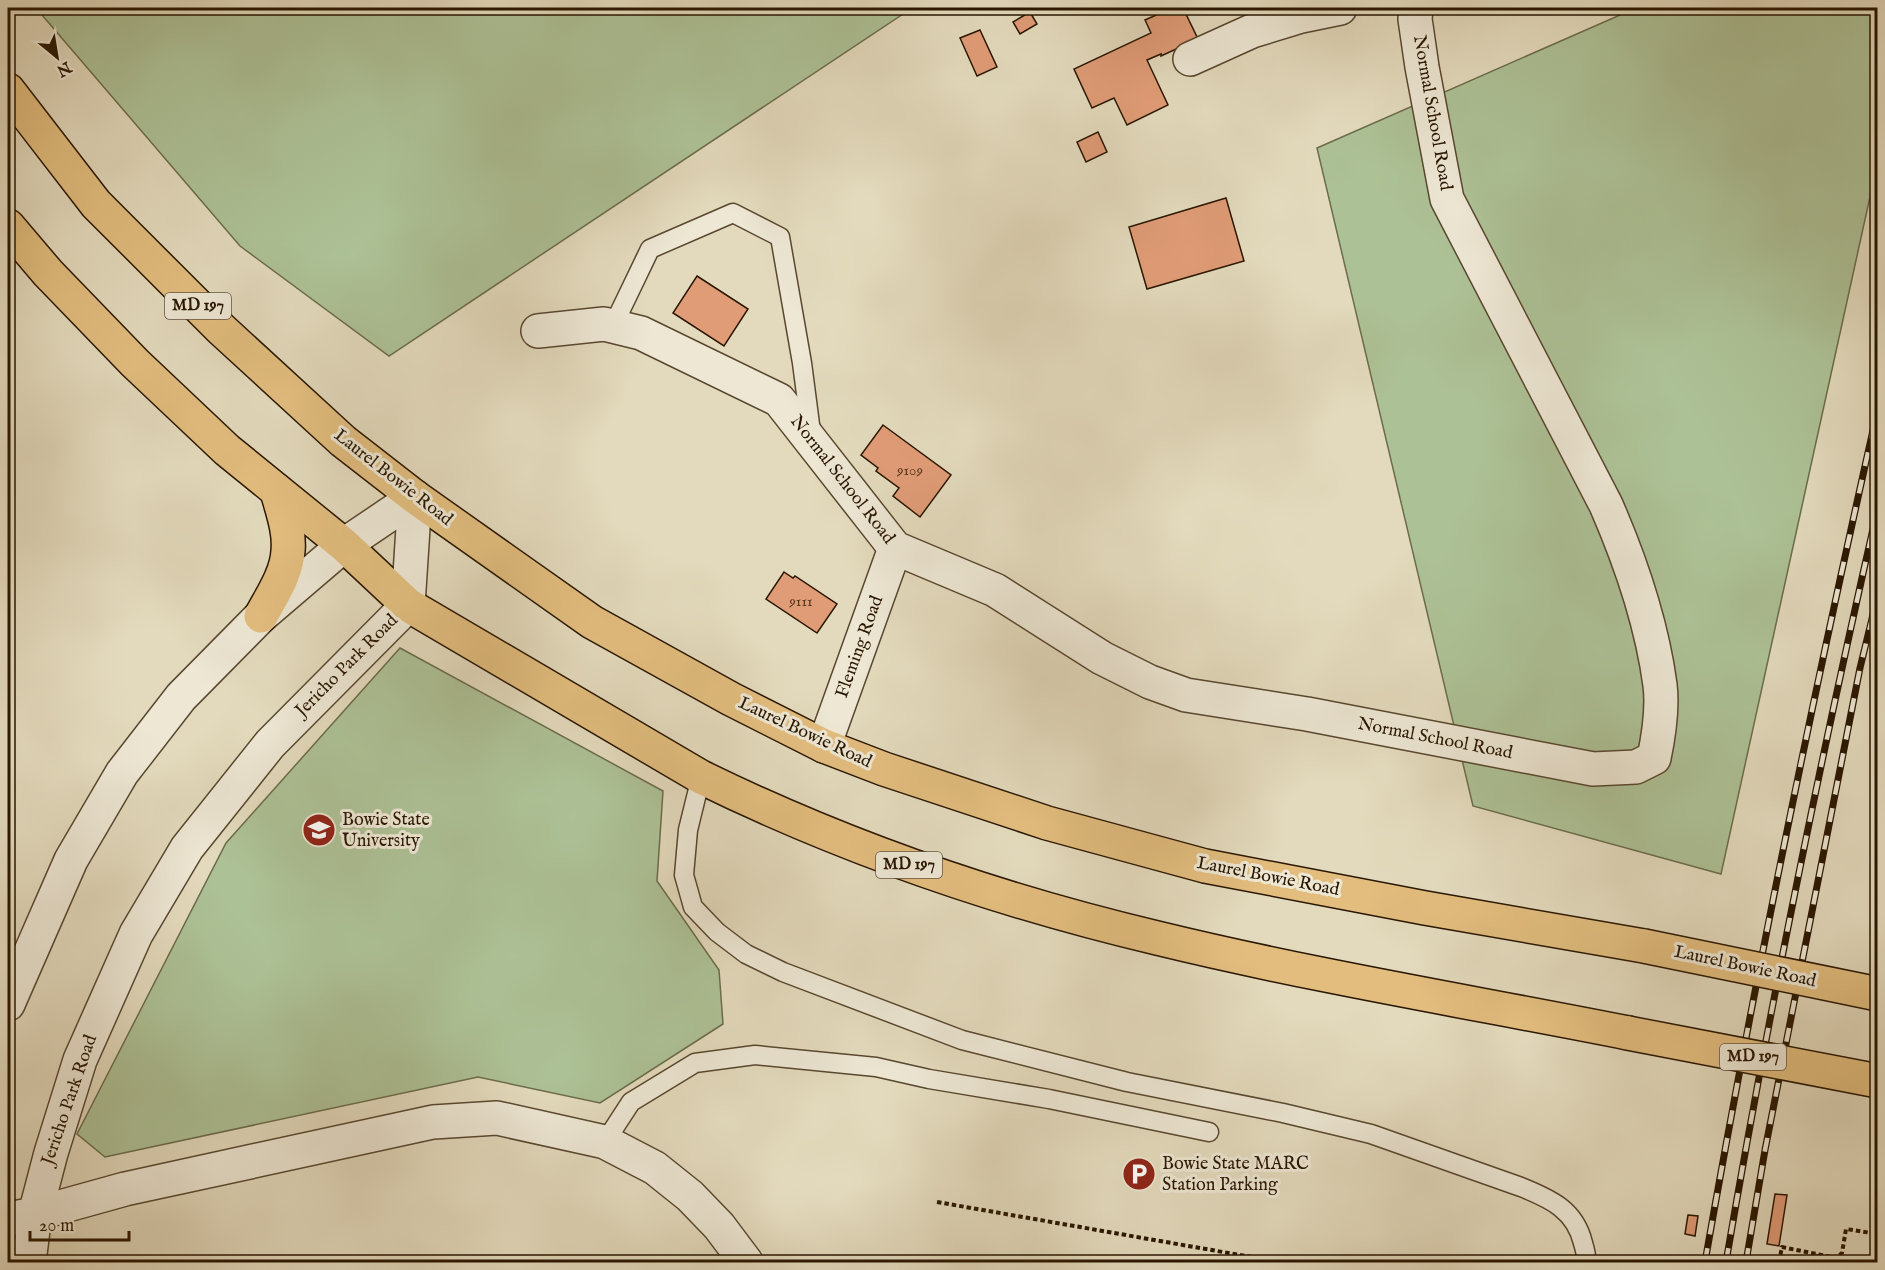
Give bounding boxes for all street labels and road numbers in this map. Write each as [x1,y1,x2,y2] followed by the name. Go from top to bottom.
[1407,34,1457,193] street label: Normal School Road
[165,293,231,319] road number: MD 197
[785,411,900,549] street label: Normal School Road
[329,424,457,532] street label: Laurel Bowie Road
[831,592,889,701] street label: Fleming Road
[289,609,404,724] street label: Jericho Park Road
[735,692,876,774] street label: Laurel Bowie Road
[1356,713,1515,765] street label: Normal School Road
[876,852,942,878] road number: MD 197
[1195,852,1342,902] street label: Laurel Bowie Road
[1672,941,1818,993] street label: Laurel Bowie Road
[36,1031,103,1170] street label: Jericho Park Road
[1720,1044,1786,1070] road number: MD 197

